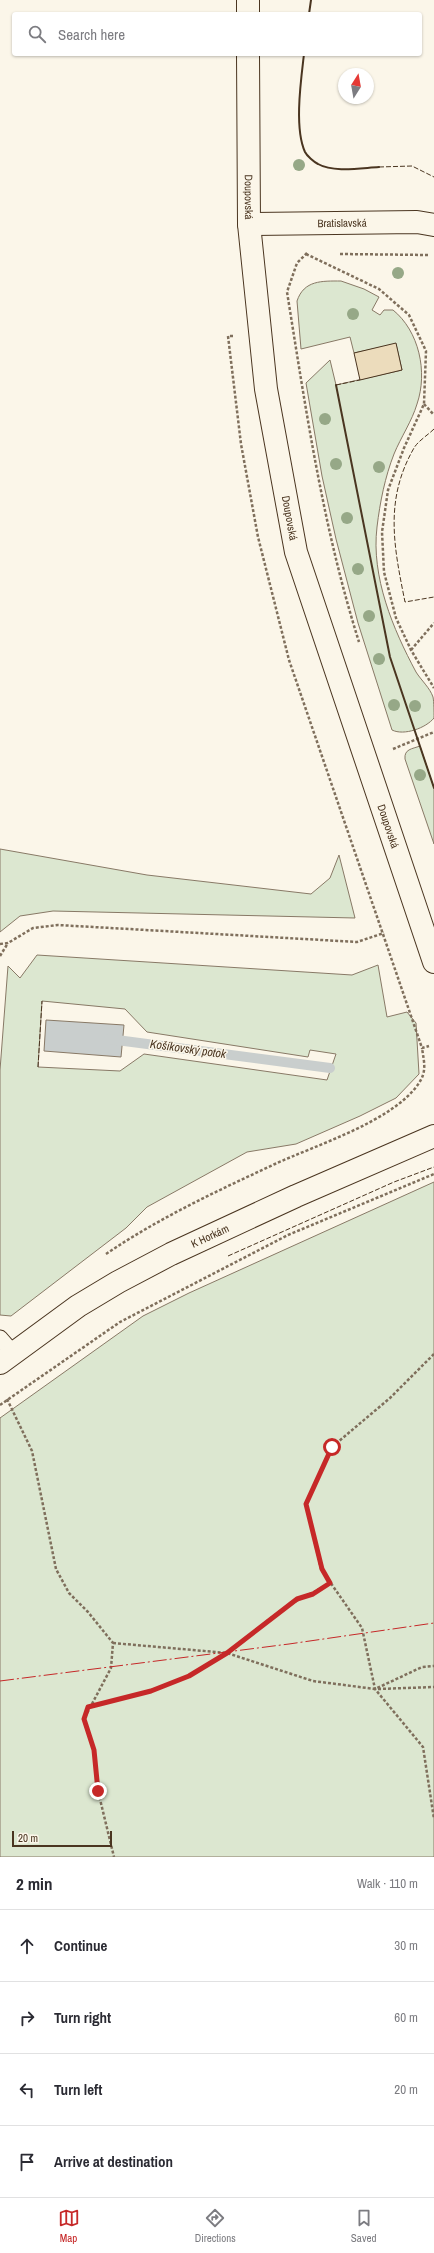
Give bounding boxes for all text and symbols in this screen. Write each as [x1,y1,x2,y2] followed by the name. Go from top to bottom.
[12,12,422,56] search box
[26,23,48,45] icon: search
[58,24,125,45] text: Search here
[338,68,374,104] north arrow
[242,174,256,220] street label: Doupovská
[317,216,367,230] street label: Bratislavská
[279,494,301,541] street label: Doupovská
[374,803,402,850] street label: Doupovská
[149,1036,228,1062] water label: Košíkovský potok
[189,1221,231,1251] street label: K Horkám
[323,1438,341,1456] route start
[89,1782,107,1800] route end
[12,1829,112,1848] scale bar
[18,1831,38,1845] text: 20 m
[16,1872,52,1895] text: 2 min
[357,1875,418,1892] text: Walk · 110 m
[16,1935,38,1957] icon: ahead
[54,1935,107,1956] text: Continue
[394,1937,418,1954] text: 30 m
[16,2007,38,2029] icon: right
[54,2007,111,2028] text: Turn right
[394,2009,418,2026] text: 60 m
[16,2079,38,2101] icon: left
[54,2079,102,2100] text: Turn left
[394,2081,418,2098] text: 20 m
[16,2151,38,2173] icon: arrive
[54,2151,173,2172] text: Arrive at destination
[58,2207,80,2245] tab: Map
[195,2207,236,2245] tab: Directions
[351,2207,376,2245] tab: Saved

